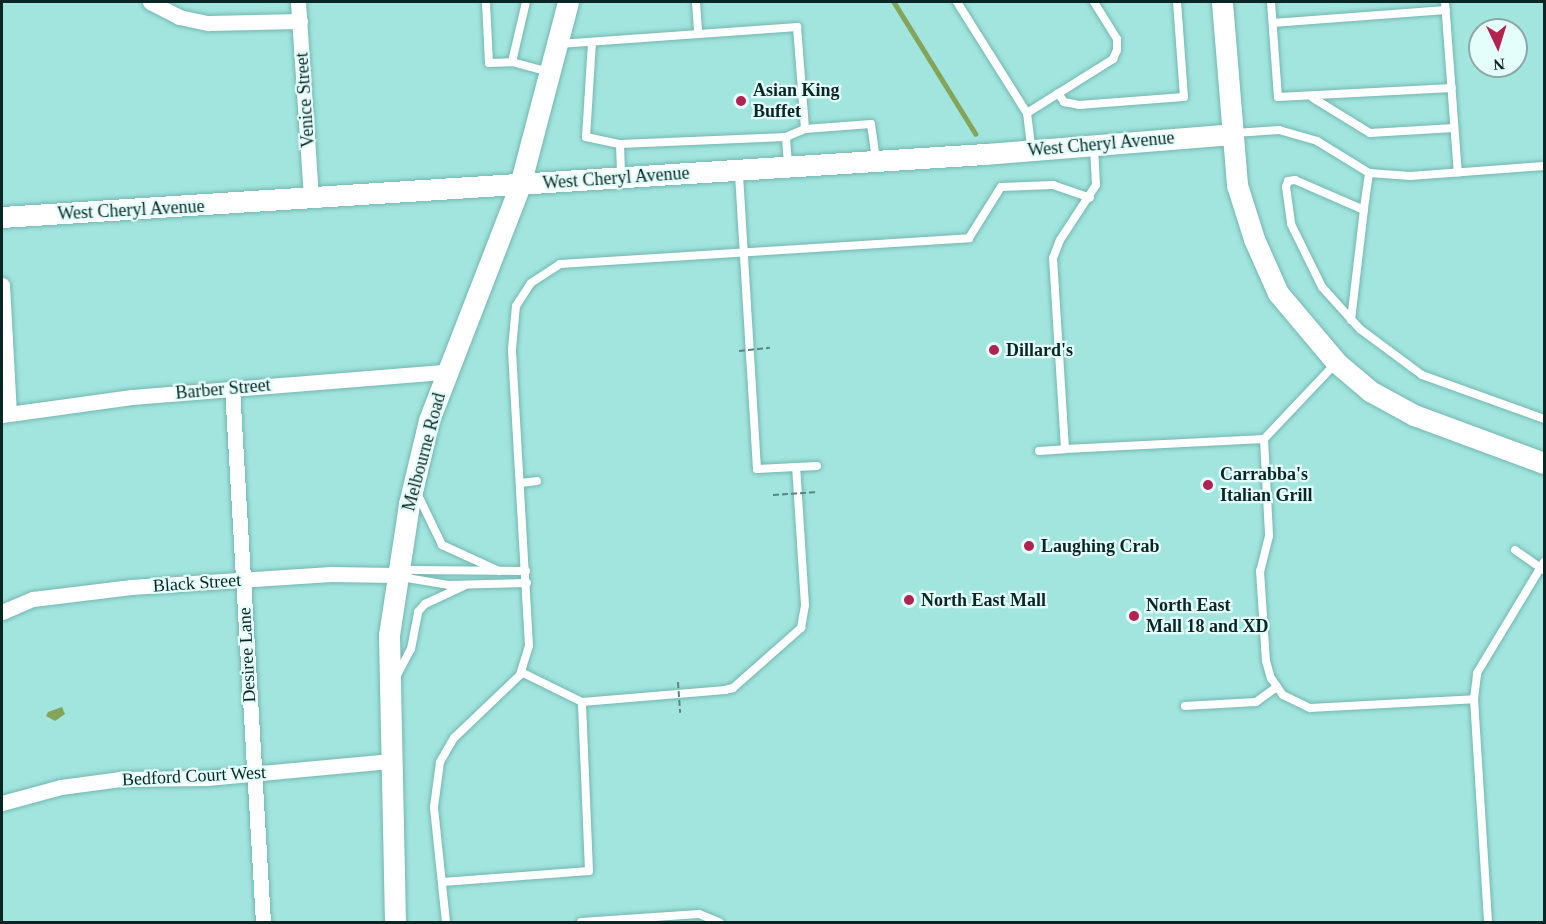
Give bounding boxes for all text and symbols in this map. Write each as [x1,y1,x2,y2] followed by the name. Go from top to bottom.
[1468,18,1528,78] north arrow
[291,52,319,148] street label: Venice Street
[1493,56,1506,73] text: N
[753,80,840,122] place label: Asian King Buffet
[734,94,748,108] marker: Asian King Buffet
[1026,127,1176,161] street label: West Cheryl Avenue
[541,162,691,194] street label: West Cheryl Avenue
[56,195,206,225] street label: West Cheryl Avenue
[1006,339,1073,361] place label: Dillard's
[987,343,1001,357] marker: Dillard's
[175,374,271,404] street label: Barber Street
[398,391,450,513] street label: Melbourne Road
[1220,464,1313,506] place label: Carrabba's Italian Grill
[1201,478,1215,492] marker: Carrabba's Italian Grill
[1041,535,1160,557] place label: Laughing Crab
[1022,539,1036,553] marker: Laughing Crab
[152,569,242,597] street label: Black Street
[921,589,1046,611] place label: North East Mall
[902,593,916,607] marker: North East Mall
[1146,595,1269,638] place label: North East Mall 18 and XD
[234,607,260,703] street label: Desiree Lane
[1127,609,1141,623] marker: North East Mall 18 and XD
[121,761,267,791] street label: Bedford Court West

